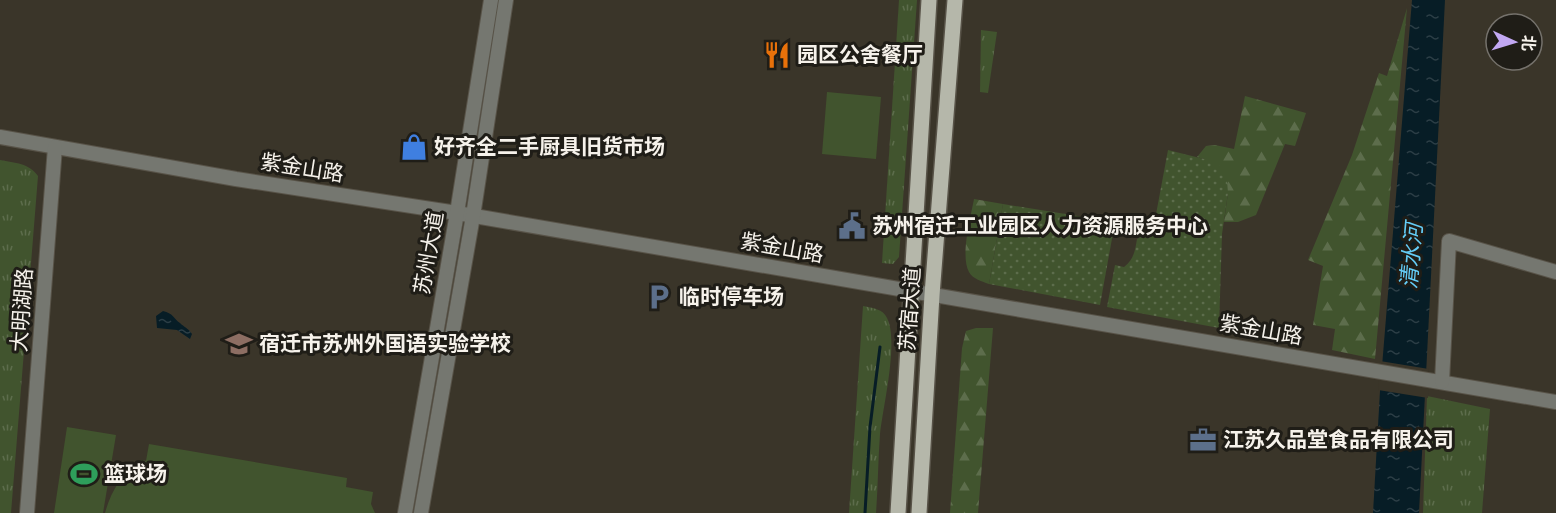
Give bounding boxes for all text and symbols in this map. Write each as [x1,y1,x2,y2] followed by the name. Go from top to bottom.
[1484,12,1544,72] north arrow
[1516,34,1540,52] text: 北
[762,40,792,70] restaurant icon: 园区公舍餐厅
[797,40,923,70] place label: 园区公舍餐厅
[399,132,429,162] shop icon: 好齐全二手厨具旧货市场
[434,132,665,162] place label: 好齐全二手厨具旧货市场
[258,147,346,189] street label: 紫金山路
[407,209,451,297] street label: 苏州大道
[837,211,867,241] public building icon: 苏州宿迁工业园区人力资源服务中心
[872,211,1208,241] place label: 苏州宿迁工业园区人力资源服务中心
[1392,218,1430,290] water label: 清水河
[738,226,826,270] street label: 紫金山路
[892,266,928,352] street label: 苏宿大道
[4,267,40,353] street label: 大明湖路
[644,282,674,312] parking icon: 临时停车场
[679,282,784,312] place label: 临时停车场
[1217,308,1305,352] street label: 紫金山路
[224,329,254,359] school or university icon: 宿迁市苏州外国语实验学校
[259,329,511,359] place label: 宿迁市苏州外国语实验学校
[1188,425,1218,455] office icon: 江苏久品堂食品有限公司
[1223,425,1454,455] place label: 江苏久品堂食品有限公司
[69,459,99,489] sports icon: 篮球场
[104,459,167,489] place label: 篮球场

